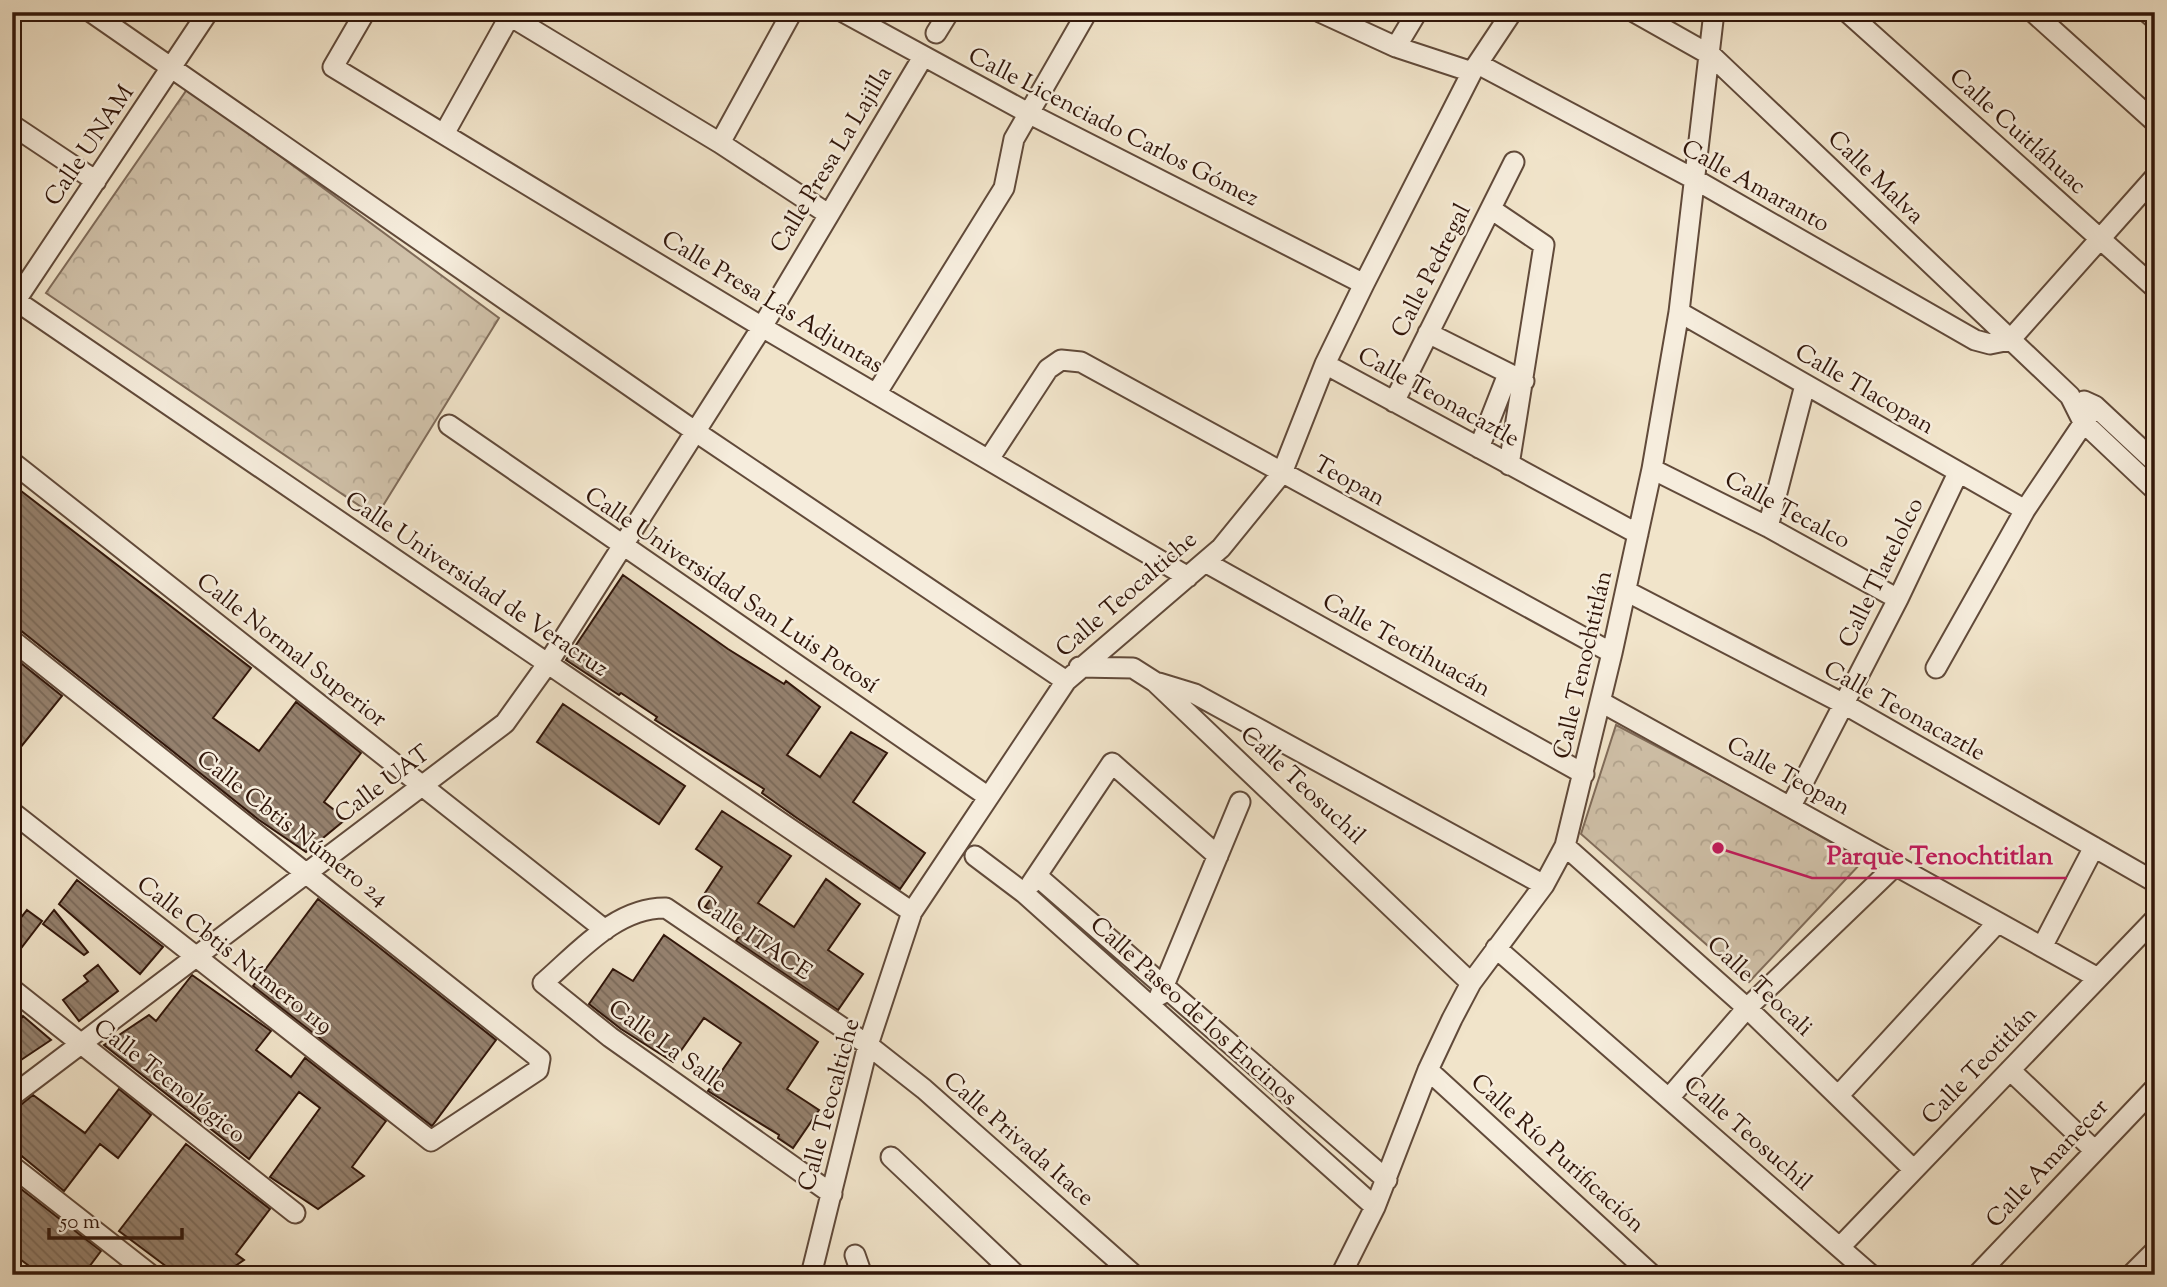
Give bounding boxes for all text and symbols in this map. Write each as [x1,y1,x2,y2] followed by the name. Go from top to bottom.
[962,40,1264,216] street label: Calle Licenciado Carlos Gómez
[763,60,901,260] street label: Calle Presa La Lajilla
[1941,61,2093,203] street label: Calle Cuitláhuac
[37,79,143,213] street label: Calle UNAM
[1819,123,1931,233] street label: Calle Malva
[1675,132,1835,242] street label: Calle Amaranto
[1384,198,1480,344] street label: Calle Pedregal
[655,223,889,383] street label: Calle Presa Las Adjuntas
[1788,336,1940,444] street label: Calle Tlacopan
[1351,339,1525,457] street label: Calle Teonacaztle
[1307,448,1391,516] street label: Teopan
[1718,464,1856,558] street label: Calle Tecalco
[577,479,885,703] street label: Calle Universidad San Luis Potosí
[337,484,615,686] street label: Calle Universidad de Veracruz
[1831,492,1933,654] street label: Calle Tlatelolco
[1049,524,1205,666] street label: Calle Teocaltiche
[188,566,394,736] street label: Calle Normal Superior
[1546,568,1622,762] street label: Calle Tenochtitlán
[1316,586,1496,706] street label: Calle Teotihuacán
[1817,653,1991,771] street label: Calle Teonacaztle
[1232,719,1372,853] street label: Calle Teosuchil
[1720,729,1856,825] street label: Calle Teopan
[328,738,438,832] street label: Calle UAT
[189,743,395,915] street label: Calle Cbtis Número 24
[1812,831,2067,878] callout: Parque Tenochtitlan
[1827,839,2054,876] text: Parque Tenochtitlan
[129,869,339,1043] street label: Calle Cbtis Número 119
[688,886,819,990] street label: Calle ITACE
[1082,909,1304,1115] street label: Calle Paseo de los Encinos
[1698,929,1820,1045] street label: Calle Teocali
[600,992,734,1102] street label: Calle La Salle
[1914,999,2046,1133] street label: Calle Teotitlán
[86,1012,252,1152] street label: Calle Tecnológico
[791,1015,869,1195] street label: Calle Teocaltiche
[935,1065,1101,1215] street label: Calle Privada Itace
[1462,1066,1652,1242] street label: Calle Río Purificación
[1675,1069,1819,1200] street label: Calle Teosuchil
[1979,1092,2117,1236] street label: Calle Amanecer
[49,1196,182,1240] scale bar
[59,1208,100,1238] text: 50 m

